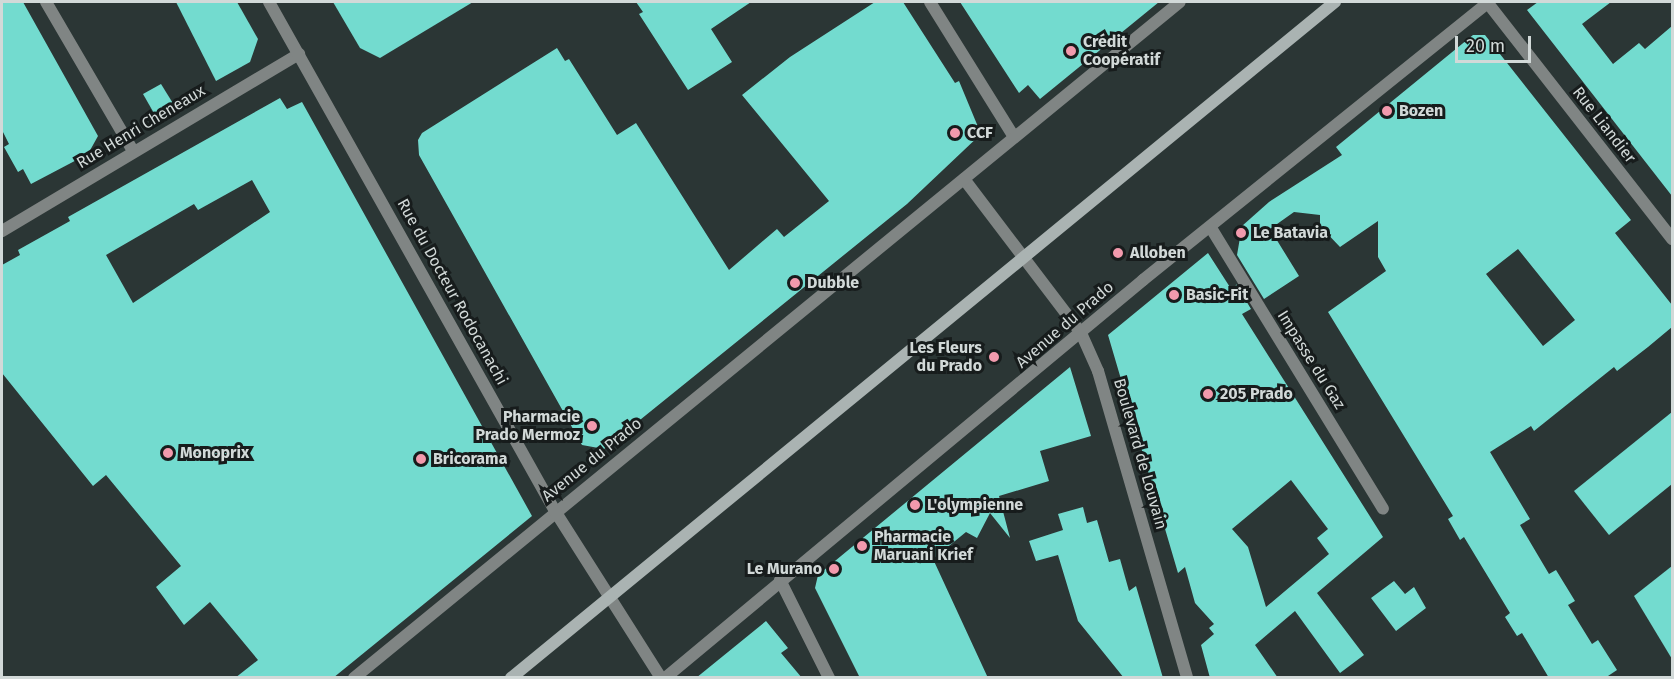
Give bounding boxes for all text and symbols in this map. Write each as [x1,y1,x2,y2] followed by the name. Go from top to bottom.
[1458,24,1534,62] scale bar
[1083,32,1160,70] place label: Crédit Coopératif
[1466,35,1505,57] text: 20 m
[1064,44,1078,58] marker: Crédit Coopératif
[73,81,209,173] street label: Rue Henri Cheneaux
[1568,83,1640,167] street label: Rue Liandier
[1399,101,1443,121] place label: Bozen
[1380,104,1394,118] marker: Bozen
[967,123,993,143] place label: CCF
[948,126,962,140] marker: CCF
[393,196,511,388] street label: Rue du Docteur Rodocanachi
[1253,223,1328,243] place label: Le Batavia
[1234,226,1248,240] marker: Le Batavia
[1130,243,1186,263] place label: Alloben
[1111,246,1125,260] marker: Alloben
[807,273,859,293] place label: Dubble
[788,276,802,290] marker: Dubble
[1012,278,1118,372] street label: Avenue du Prado
[1186,285,1248,305] place label: Basic-Fit
[1167,288,1181,302] marker: Basic-Fit
[1273,307,1349,413] street label: Impasse du Gaz
[910,338,982,376] place label: Les Fleurs du Prado
[987,350,1001,364] marker: Les Fleurs du Prado
[1109,376,1171,532] street label: Boulevard de Louvain
[1220,384,1293,404] place label: 205 Prado
[1201,387,1215,401] marker: 205 Prado
[475,407,580,445] place label: Pharmacie Prado Mermoz
[538,414,646,506] street label: Avenue du Prado
[585,419,599,433] marker: Pharmacie Prado Mermoz
[180,443,249,463] place label: Monoprix
[161,446,175,460] marker: Monoprix
[433,449,507,469] place label: Bricorama
[414,452,428,466] marker: Bricorama
[927,495,1023,515] place label: L'olympienne
[908,498,922,512] marker: L'olympienne
[874,527,973,565] place label: Pharmacie Maruani Krief
[855,539,869,553] marker: Pharmacie Maruani Krief
[747,559,822,579] place label: Le Murano
[827,562,841,576] marker: Le Murano

